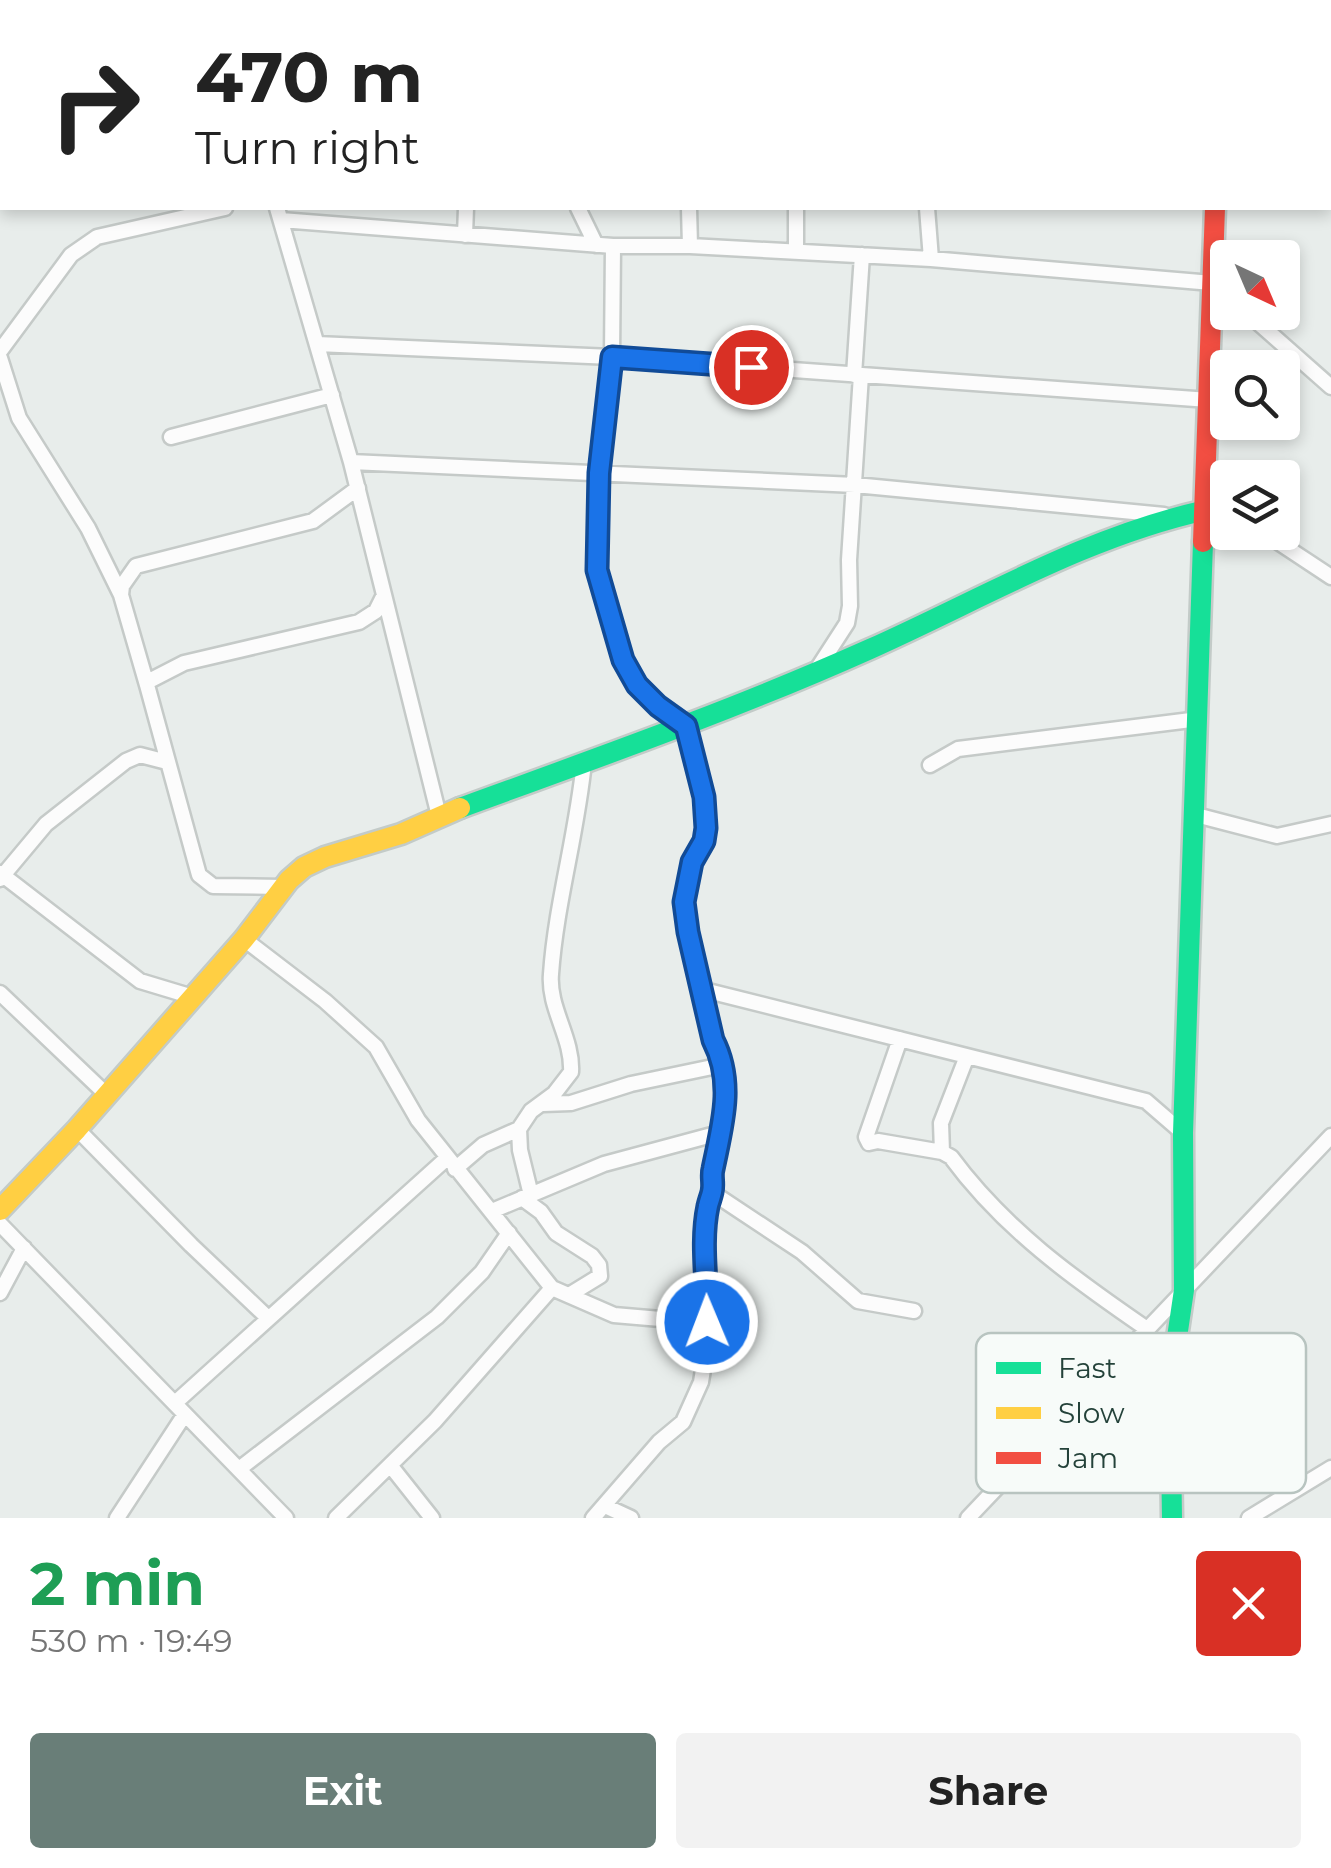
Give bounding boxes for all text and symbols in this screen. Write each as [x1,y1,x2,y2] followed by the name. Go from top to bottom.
[195,34,423,120] text: 470 m
[30,40,160,170] icon: right
[195,120,420,175] text: Turn right
[1210,240,1300,330] north arrow
[1210,240,1300,550] map controls
[709,325,794,410] pin
[724,340,779,395] icon: arrive
[1210,350,1300,440] button: search
[1210,460,1300,550] button: layers
[655,1270,759,1374] position arrow
[976,1333,1306,1493] legend
[1058,1351,1117,1385] text: Fast
[1058,1396,1125,1430] text: Slow
[1057,1441,1118,1475] text: Jam
[30,1547,205,1620] text: 2 min
[1196,1551,1301,1656] button: close
[30,1621,233,1660] text: 530 m · 19:49
[30,1733,656,1848] button: Exit
[676,1733,1301,1848] button: Share

